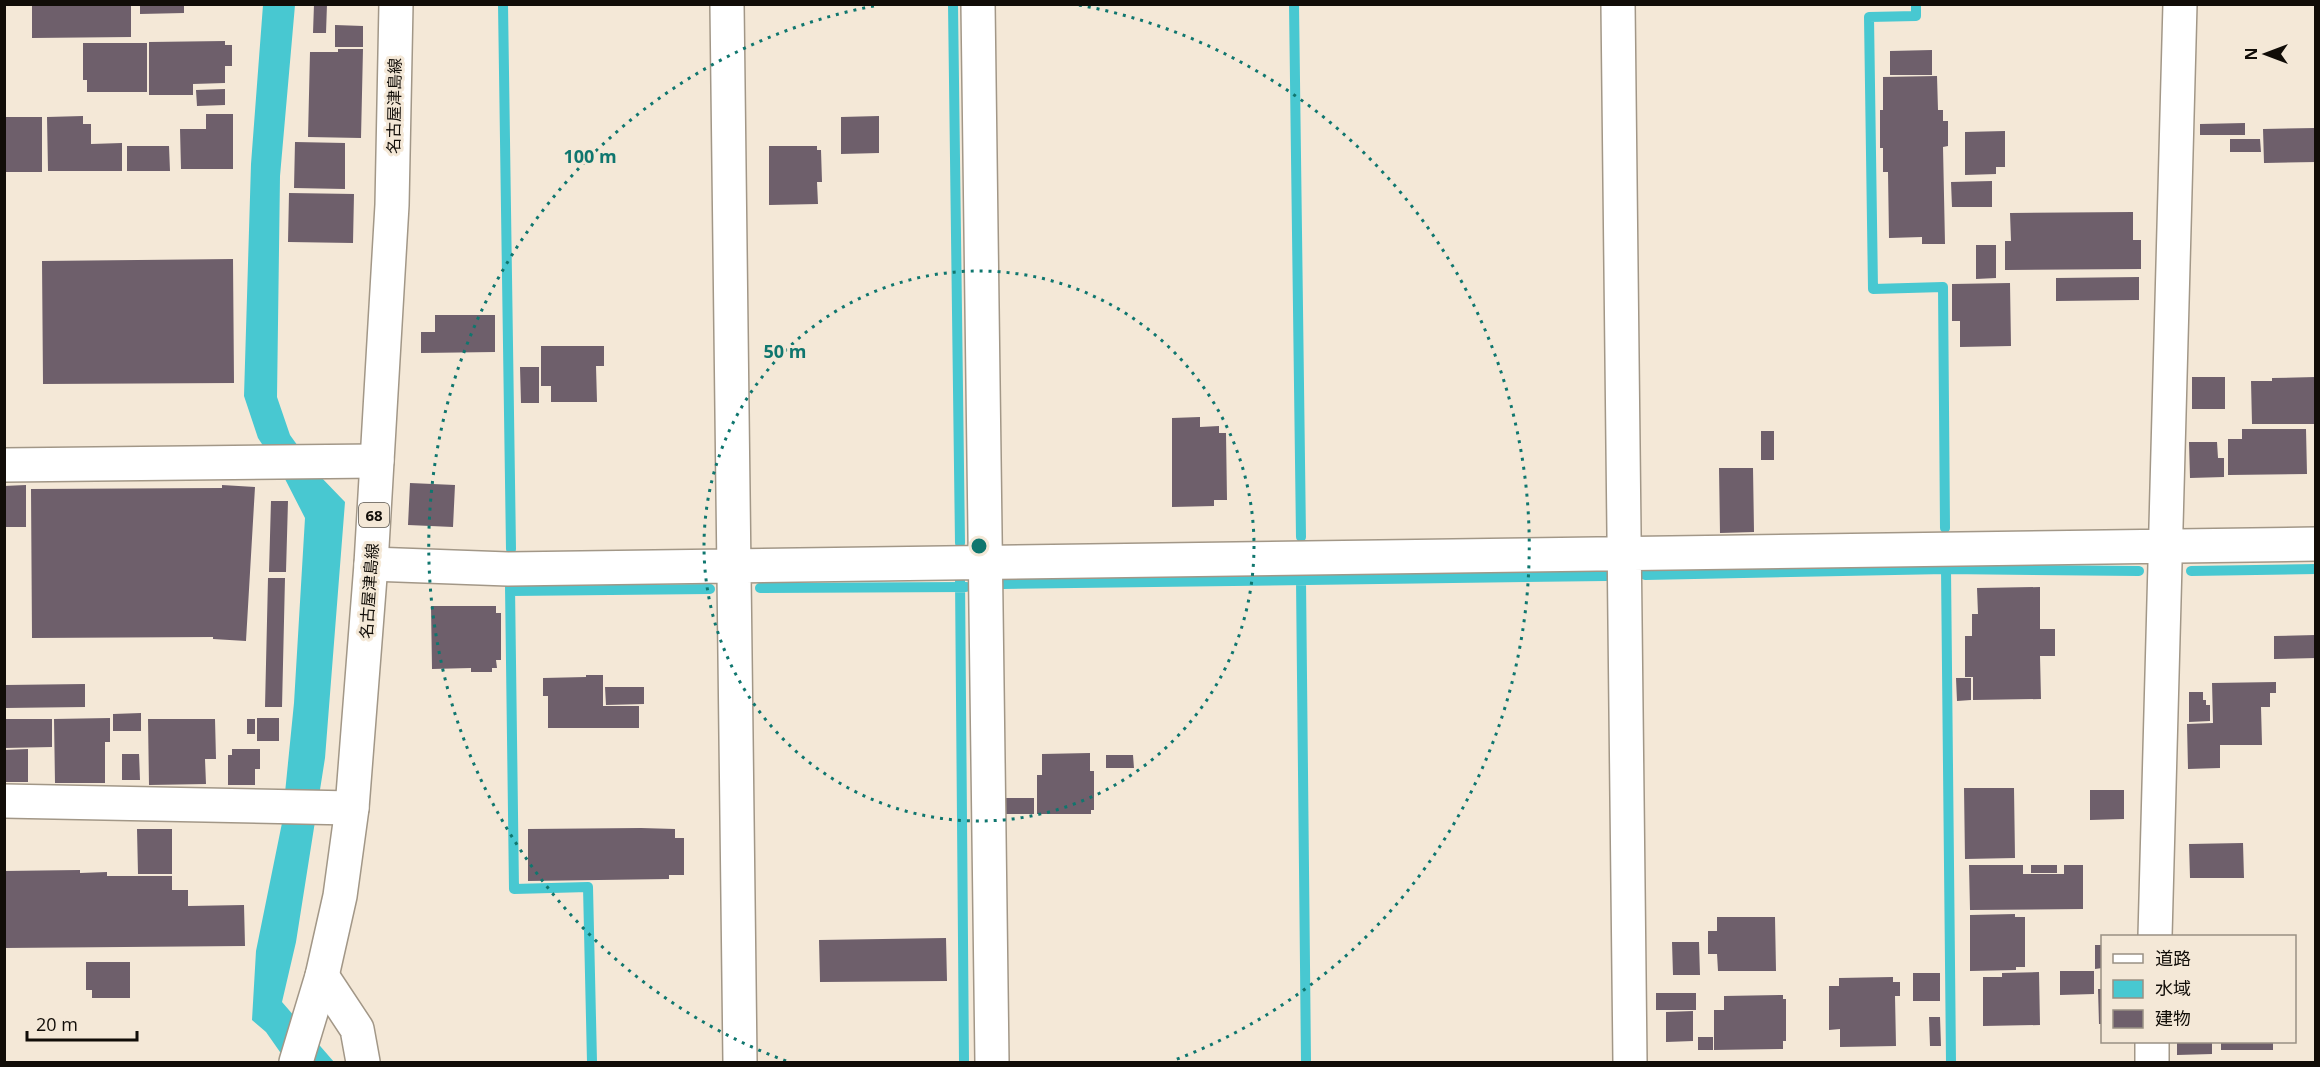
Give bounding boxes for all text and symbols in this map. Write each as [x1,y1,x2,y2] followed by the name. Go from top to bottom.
[2236,24,2296,84] north arrow
[2240,47,2262,61] text: N
[382,58,406,154] street label: 名古屋津島線
[563,144,617,168] text: 100 m
[764,339,806,363] text: 50 m
[359,503,389,527] road number: 68
[969,536,989,556] centre of rings
[355,542,383,640] street label: 名古屋津島線
[2101,935,2296,1043] legend
[2155,946,2191,970] text: 道路
[2155,976,2191,1000] text: 水域
[27,1004,136,1042] scale bar
[2155,1006,2191,1030] text: 建物
[36,1012,78,1036] text: 20 m

